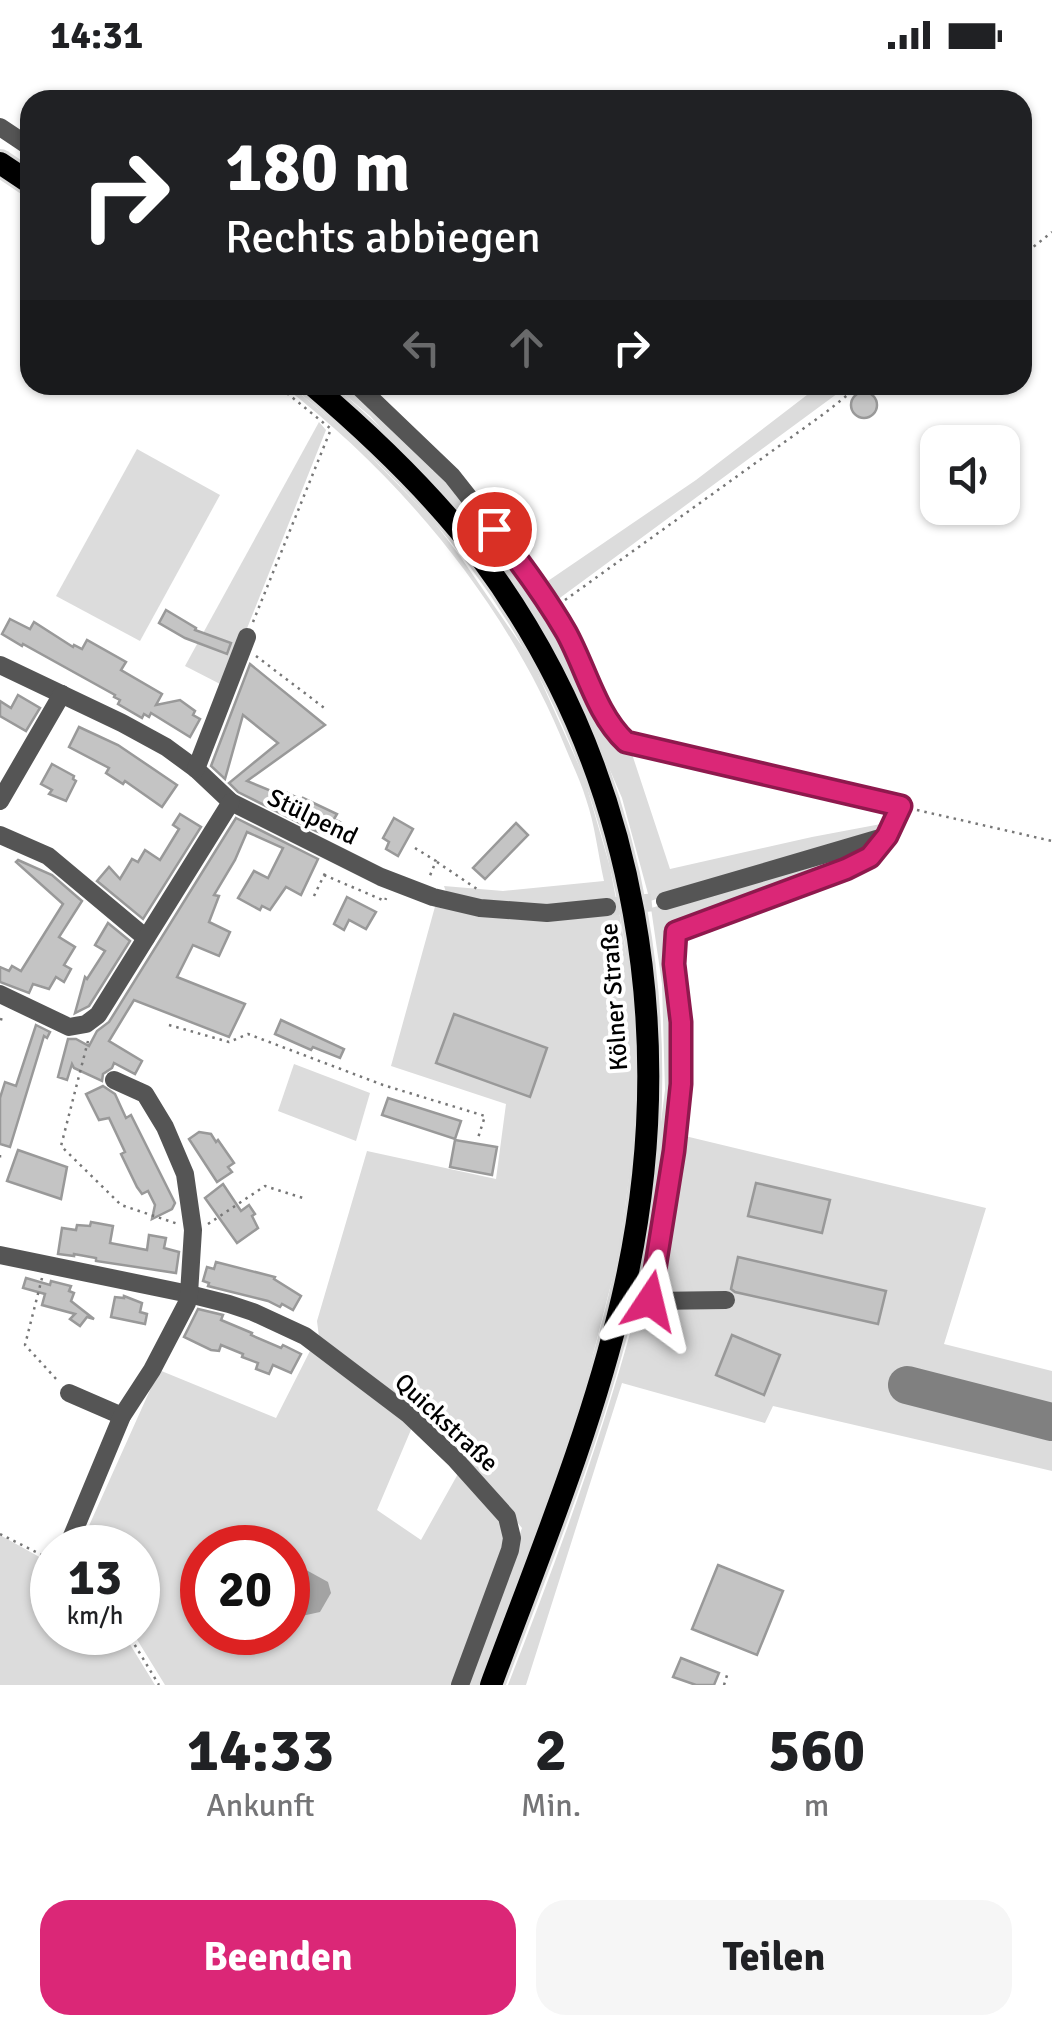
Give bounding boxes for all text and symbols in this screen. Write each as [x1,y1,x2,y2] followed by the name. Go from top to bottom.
[50,12,143,59] text: 14:31
[225,124,410,210] text: 180 m
[60,130,190,260] icon: right
[225,210,541,265] text: Rechts abbiegen
[394,320,449,375] icon: left
[499,320,554,375] icon: ahead
[604,320,659,375] icon: right
[920,425,1020,525] map controls
[920,425,1020,525] button: sound
[452,487,537,572] pin
[467,502,522,557] icon: arrive
[263,781,363,851] street label: Stülpend
[593,922,634,1072] street label: Kölner Straße
[598,1249,702,1353] position arrow
[388,1367,505,1478] street label: Quickstraße
[180,1525,310,1655] speed limit sign: 20
[68,1547,122,1609] text: 13
[67,1600,123,1631] text: km/h
[187,1714,334,1788] text: 14:33
[535,1714,567,1788] text: 2
[768,1714,865,1788] text: 560
[206,1786,315,1825] text: Ankunft
[521,1786,581,1825] text: Min.
[804,1786,829,1825] text: m
[40,1900,516,2015] button: Beenden
[536,1900,1012,2015] button: Teilen

